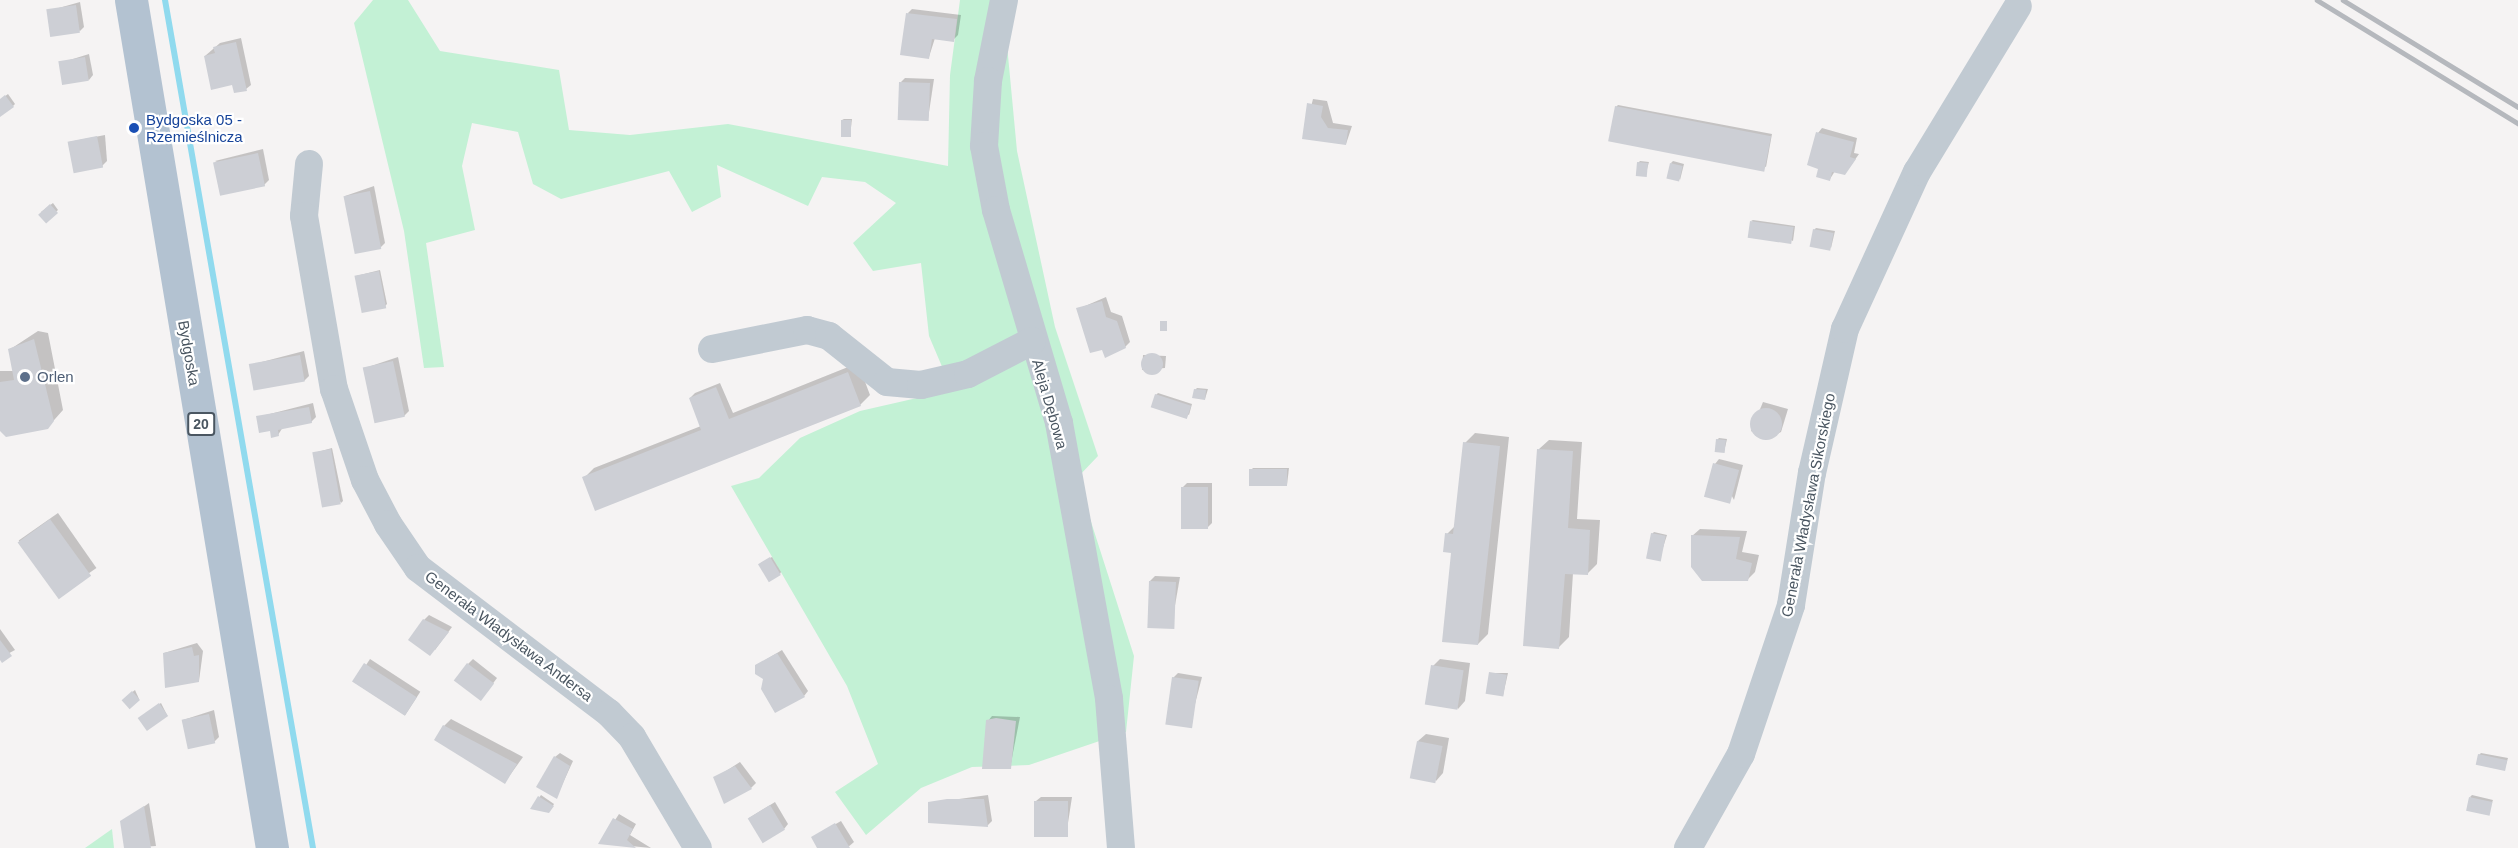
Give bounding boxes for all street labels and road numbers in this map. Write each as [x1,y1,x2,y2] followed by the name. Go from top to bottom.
[174,319,204,387] street label: Bydgoska
[1029,357,1071,451] street label: Aleja Dębowa
[1777,392,1839,618] street label: Generała Władysława Sikorskiego
[186,413,216,435] road number: 20
[421,567,597,705] street label: Generała Władysława Andersa

